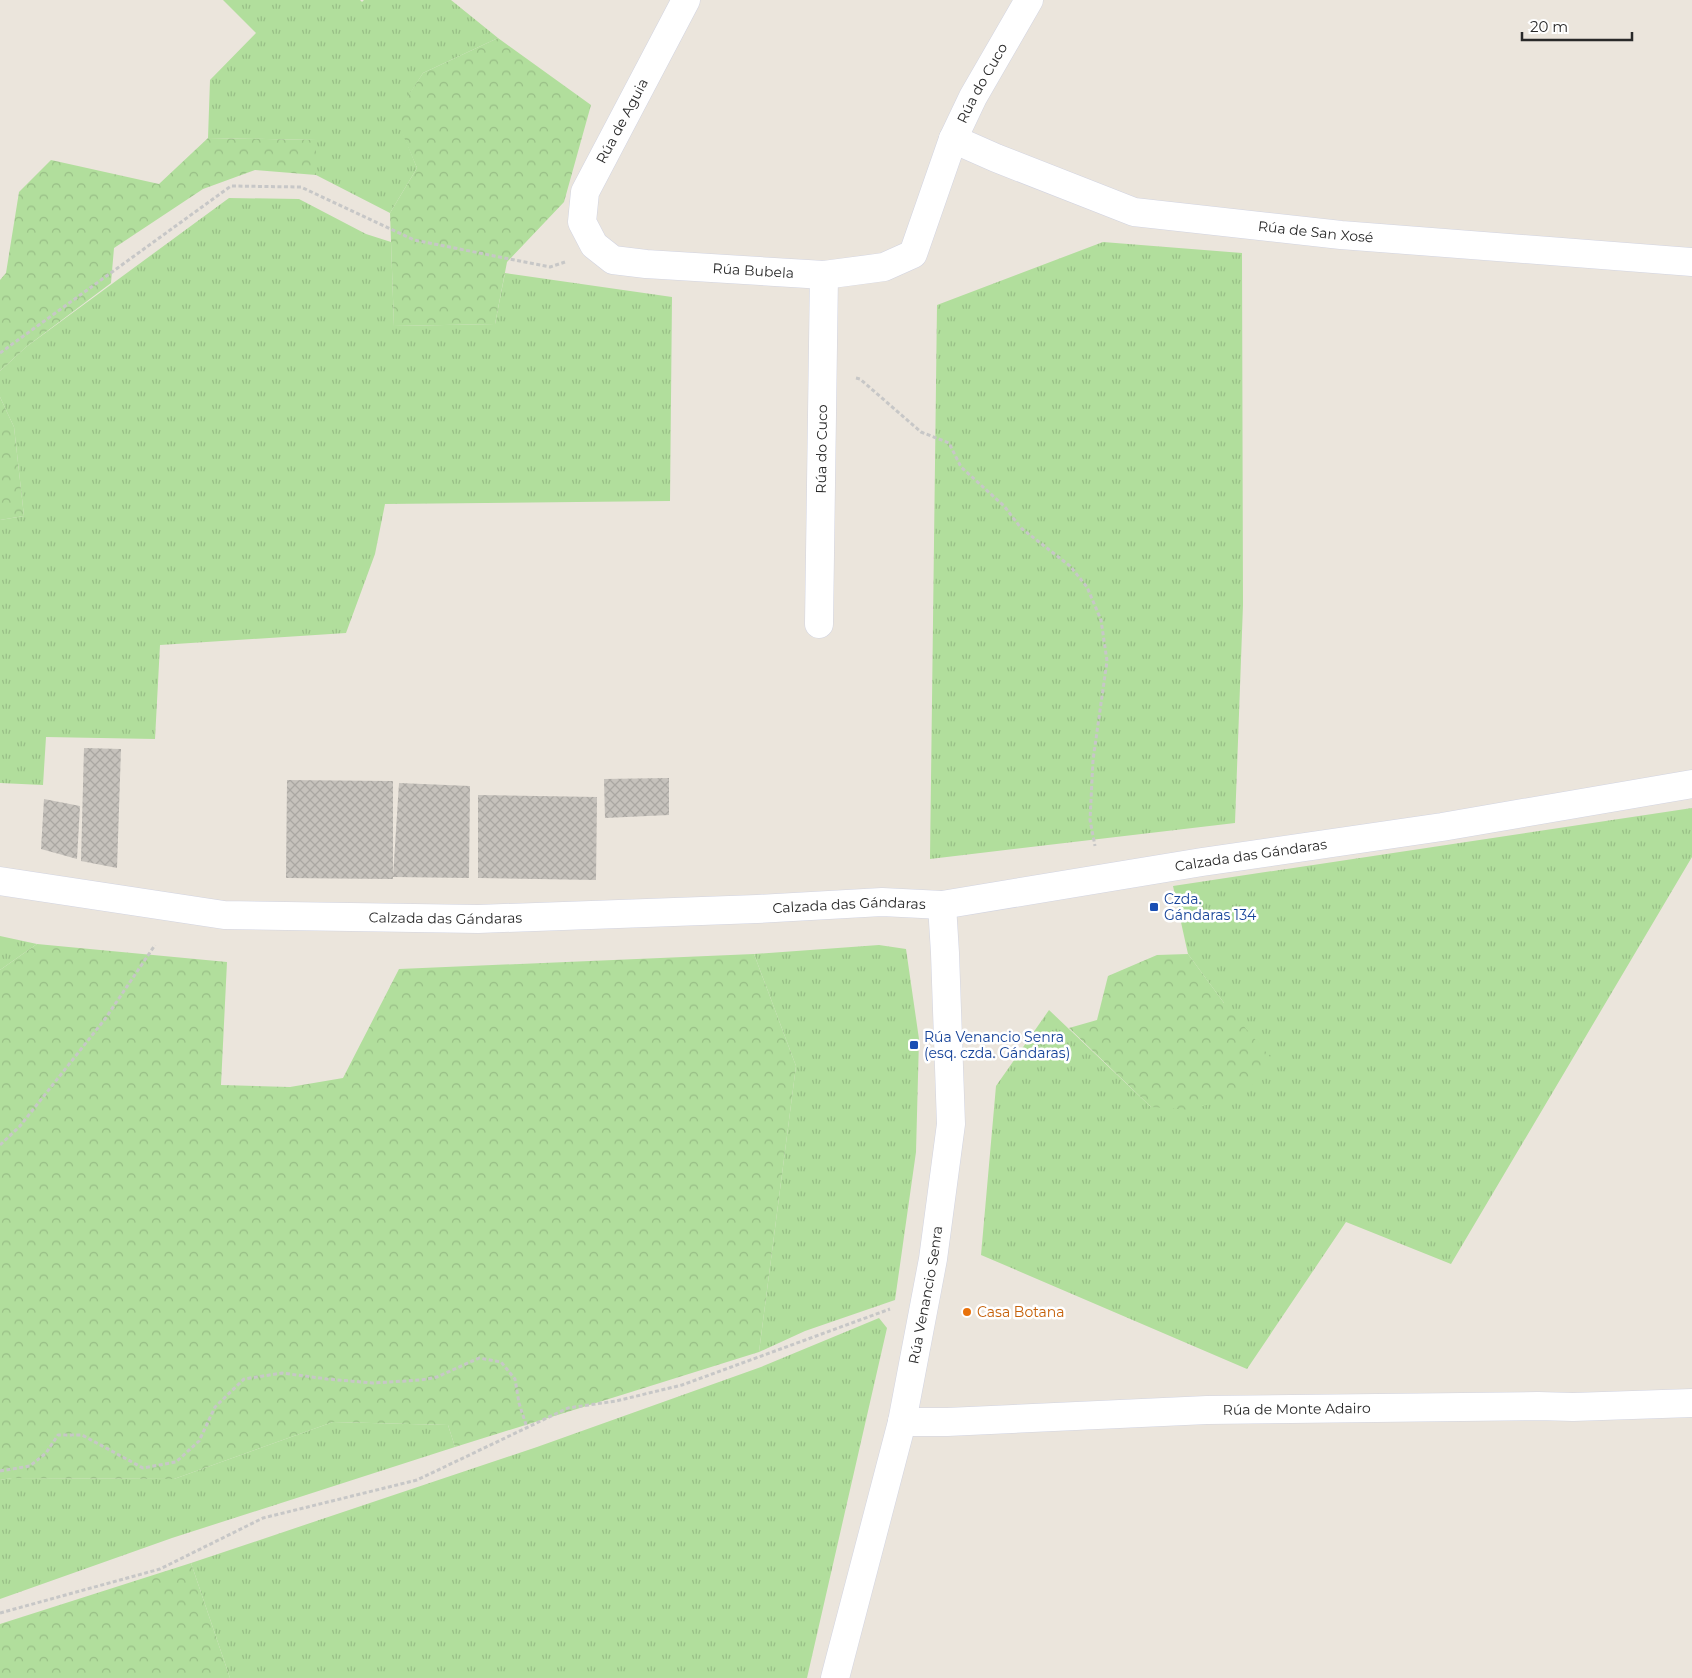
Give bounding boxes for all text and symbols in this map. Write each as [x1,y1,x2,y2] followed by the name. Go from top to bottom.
[1522,10,1632,42] scale bar
[1530,17,1568,36] text: 20 m
[953,39,1011,126] street label: Rúa do Cuco
[592,75,652,167] street label: Rúa de Aguia
[1257,217,1374,246] street label: Rúa de San Xosé
[712,259,795,282] street label: Rúa Bubela
[812,404,831,494] street label: Rúa do Cuco
[1174,835,1328,875] street label: Calzada das Gándaras
[1164,890,1257,924] place label: Czda. Gándaras 134
[772,893,926,917] street label: Calzada das Gándaras
[1148,901,1160,913] marker: Czda. Gándaras 134
[369,908,523,928] street label: Calzada das Gándaras
[924,1028,1070,1062] place label: Rúa Venancio Senra (esq. czda. Gándaras)
[908,1039,920,1051] marker: Rúa Venancio Senra (esq. czda. Gándaras)
[904,1225,946,1365] street label: Rúa Venancio Senra
[977,1303,1065,1321] place label: Casa Botana
[961,1306,973,1318] marker: Casa Botana
[1223,1399,1371,1419] street label: Rúa de Monte Adairo

